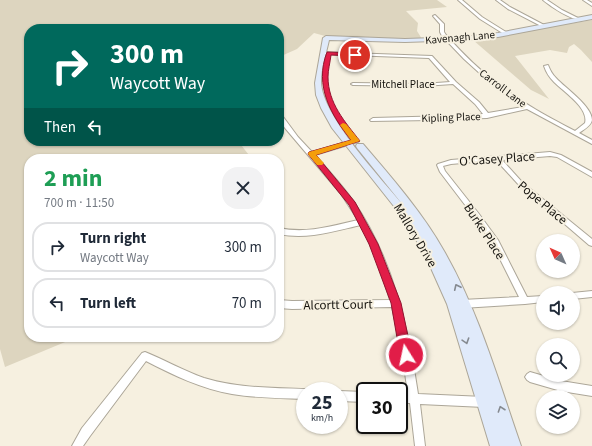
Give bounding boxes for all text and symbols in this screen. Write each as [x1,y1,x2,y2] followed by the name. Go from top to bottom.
[424,27,496,48] street label: Kavenagh Lane
[110,34,184,74] text: 300 m
[338,38,372,72] pin
[44,40,96,92] icon: right
[344,44,366,66] icon: arrive
[476,66,530,111] street label: Carroll Lane
[110,71,205,96] text: Waycott Way
[371,77,435,92] street label: Mitchell Place
[421,109,481,126] street label: Kipling Place
[84,116,106,138] icon: left
[44,117,76,138] text: Then
[459,147,536,171] street label: O'Casey Place
[44,161,102,196] text: 2 min
[222,167,264,209] button: close
[514,177,571,229] street label: Pope Place
[44,194,114,212] text: 700 m · 11:50
[389,200,441,271] street label: Mallory Drive
[459,200,509,263] street label: Burke Place
[80,228,146,249] text: Turn right
[536,234,580,278] north arrow
[536,234,580,434] map controls
[46,236,68,258] icon: right
[224,237,262,258] text: 300 m
[80,249,149,267] text: Waycott Way
[454,283,462,291] one-way arrow
[536,286,580,330] button: sound
[46,292,68,314] icon: left
[80,293,136,314] text: Turn left
[232,293,262,314] text: 70 m
[303,295,373,315] street label: Alcortt Court
[385,334,427,376] position arrow
[461,338,470,345] one-way arrow
[536,338,580,382] button: search
[356,382,408,434] speed limit sign: 30
[311,389,333,417] text: 25
[536,390,580,434] button: layers
[497,406,505,413] one-way arrow
[311,411,333,425] text: km/h

